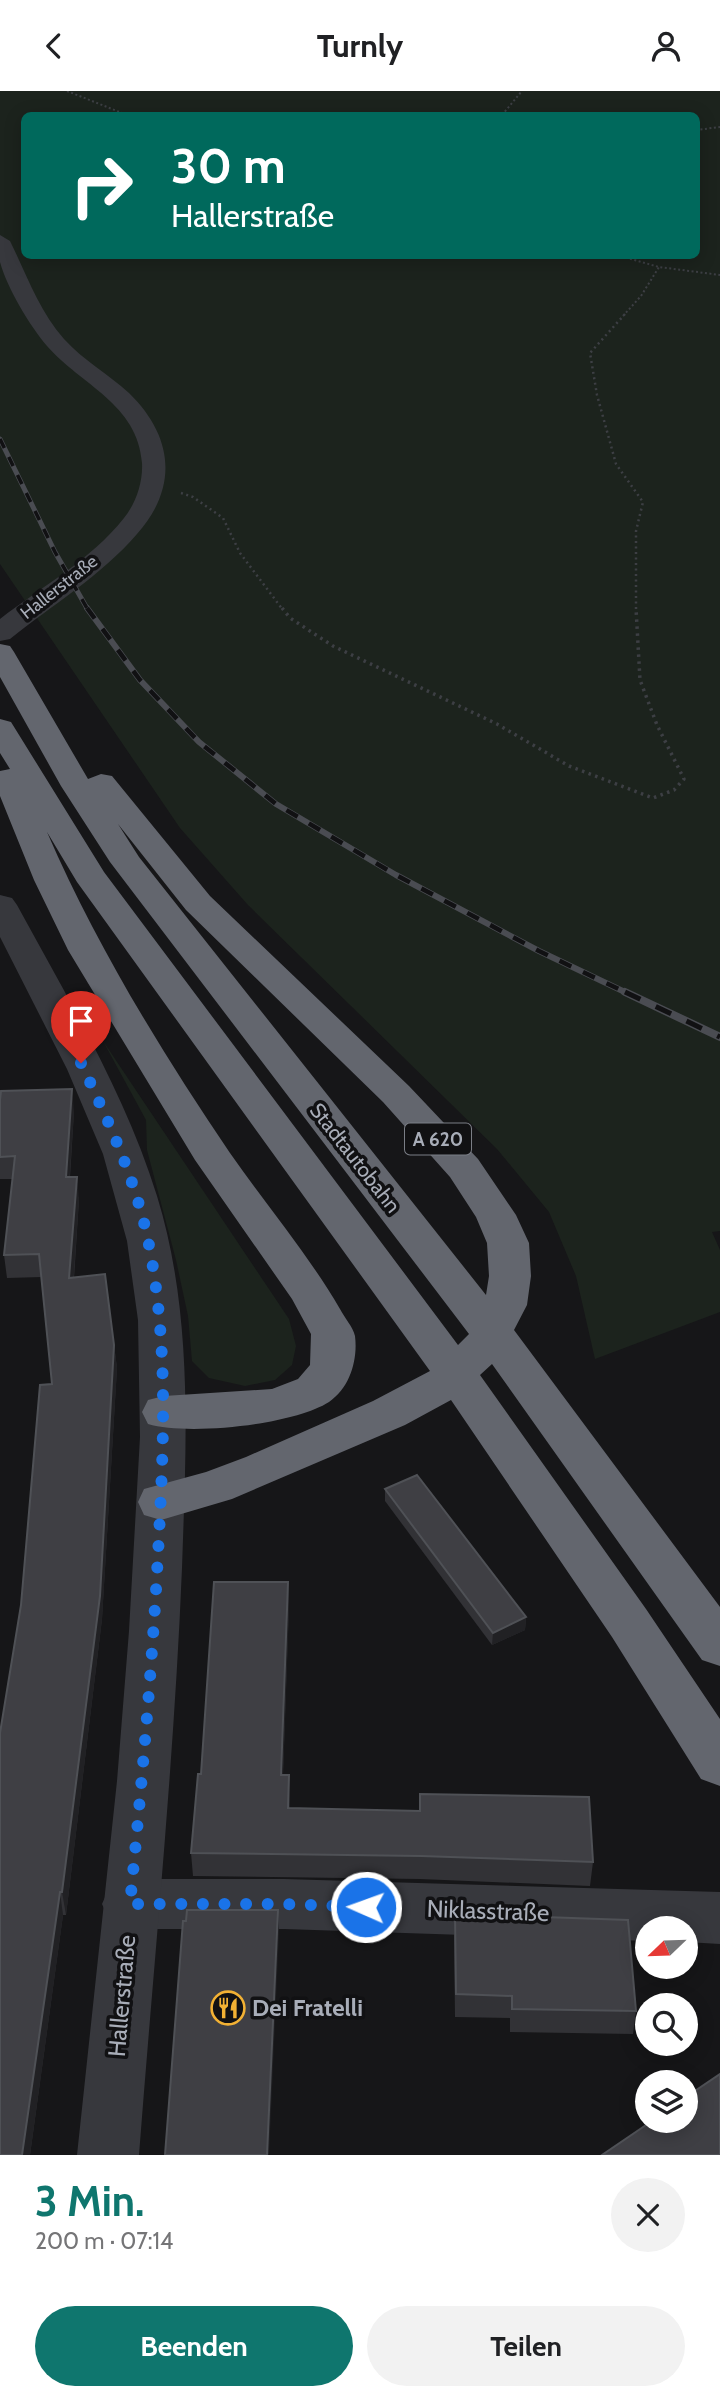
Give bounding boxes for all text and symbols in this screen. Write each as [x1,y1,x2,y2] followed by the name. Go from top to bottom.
[317,26,403,65] text: Turnly
[35,27,73,65] icon: back
[647,27,685,65] icon: person
[171,136,286,195] text: 30 m
[56,140,147,231] icon: right
[171,196,334,235] text: Hallerstraße
[16,550,102,624] street label: Hallerstraße
[51,991,111,1063] pin
[62,1002,100,1040] icon: arrive
[305,1098,406,1218] street label: Stadtautobahn
[405,1123,471,1155] road number: A 620
[329,1870,403,1944] position arrow
[426,1894,550,1927] street label: Niklasstraße
[635,1916,698,1979] north arrow
[635,1916,698,2133] map controls
[102,1934,141,2058] street label: Hallerstraße
[209,1989,247,2027] restaurant icon: Dei Fratelli
[252,1993,363,2022] place label: Dei Fratelli
[635,1993,698,2056] button: search
[635,2070,698,2133] button: layers
[35,2175,144,2227] text: 3 Min.
[611,2178,685,2252] button: close
[35,2227,173,2255] text: 200 m · 07:14
[35,2306,353,2386] button: Beenden
[367,2306,685,2386] button: Teilen

